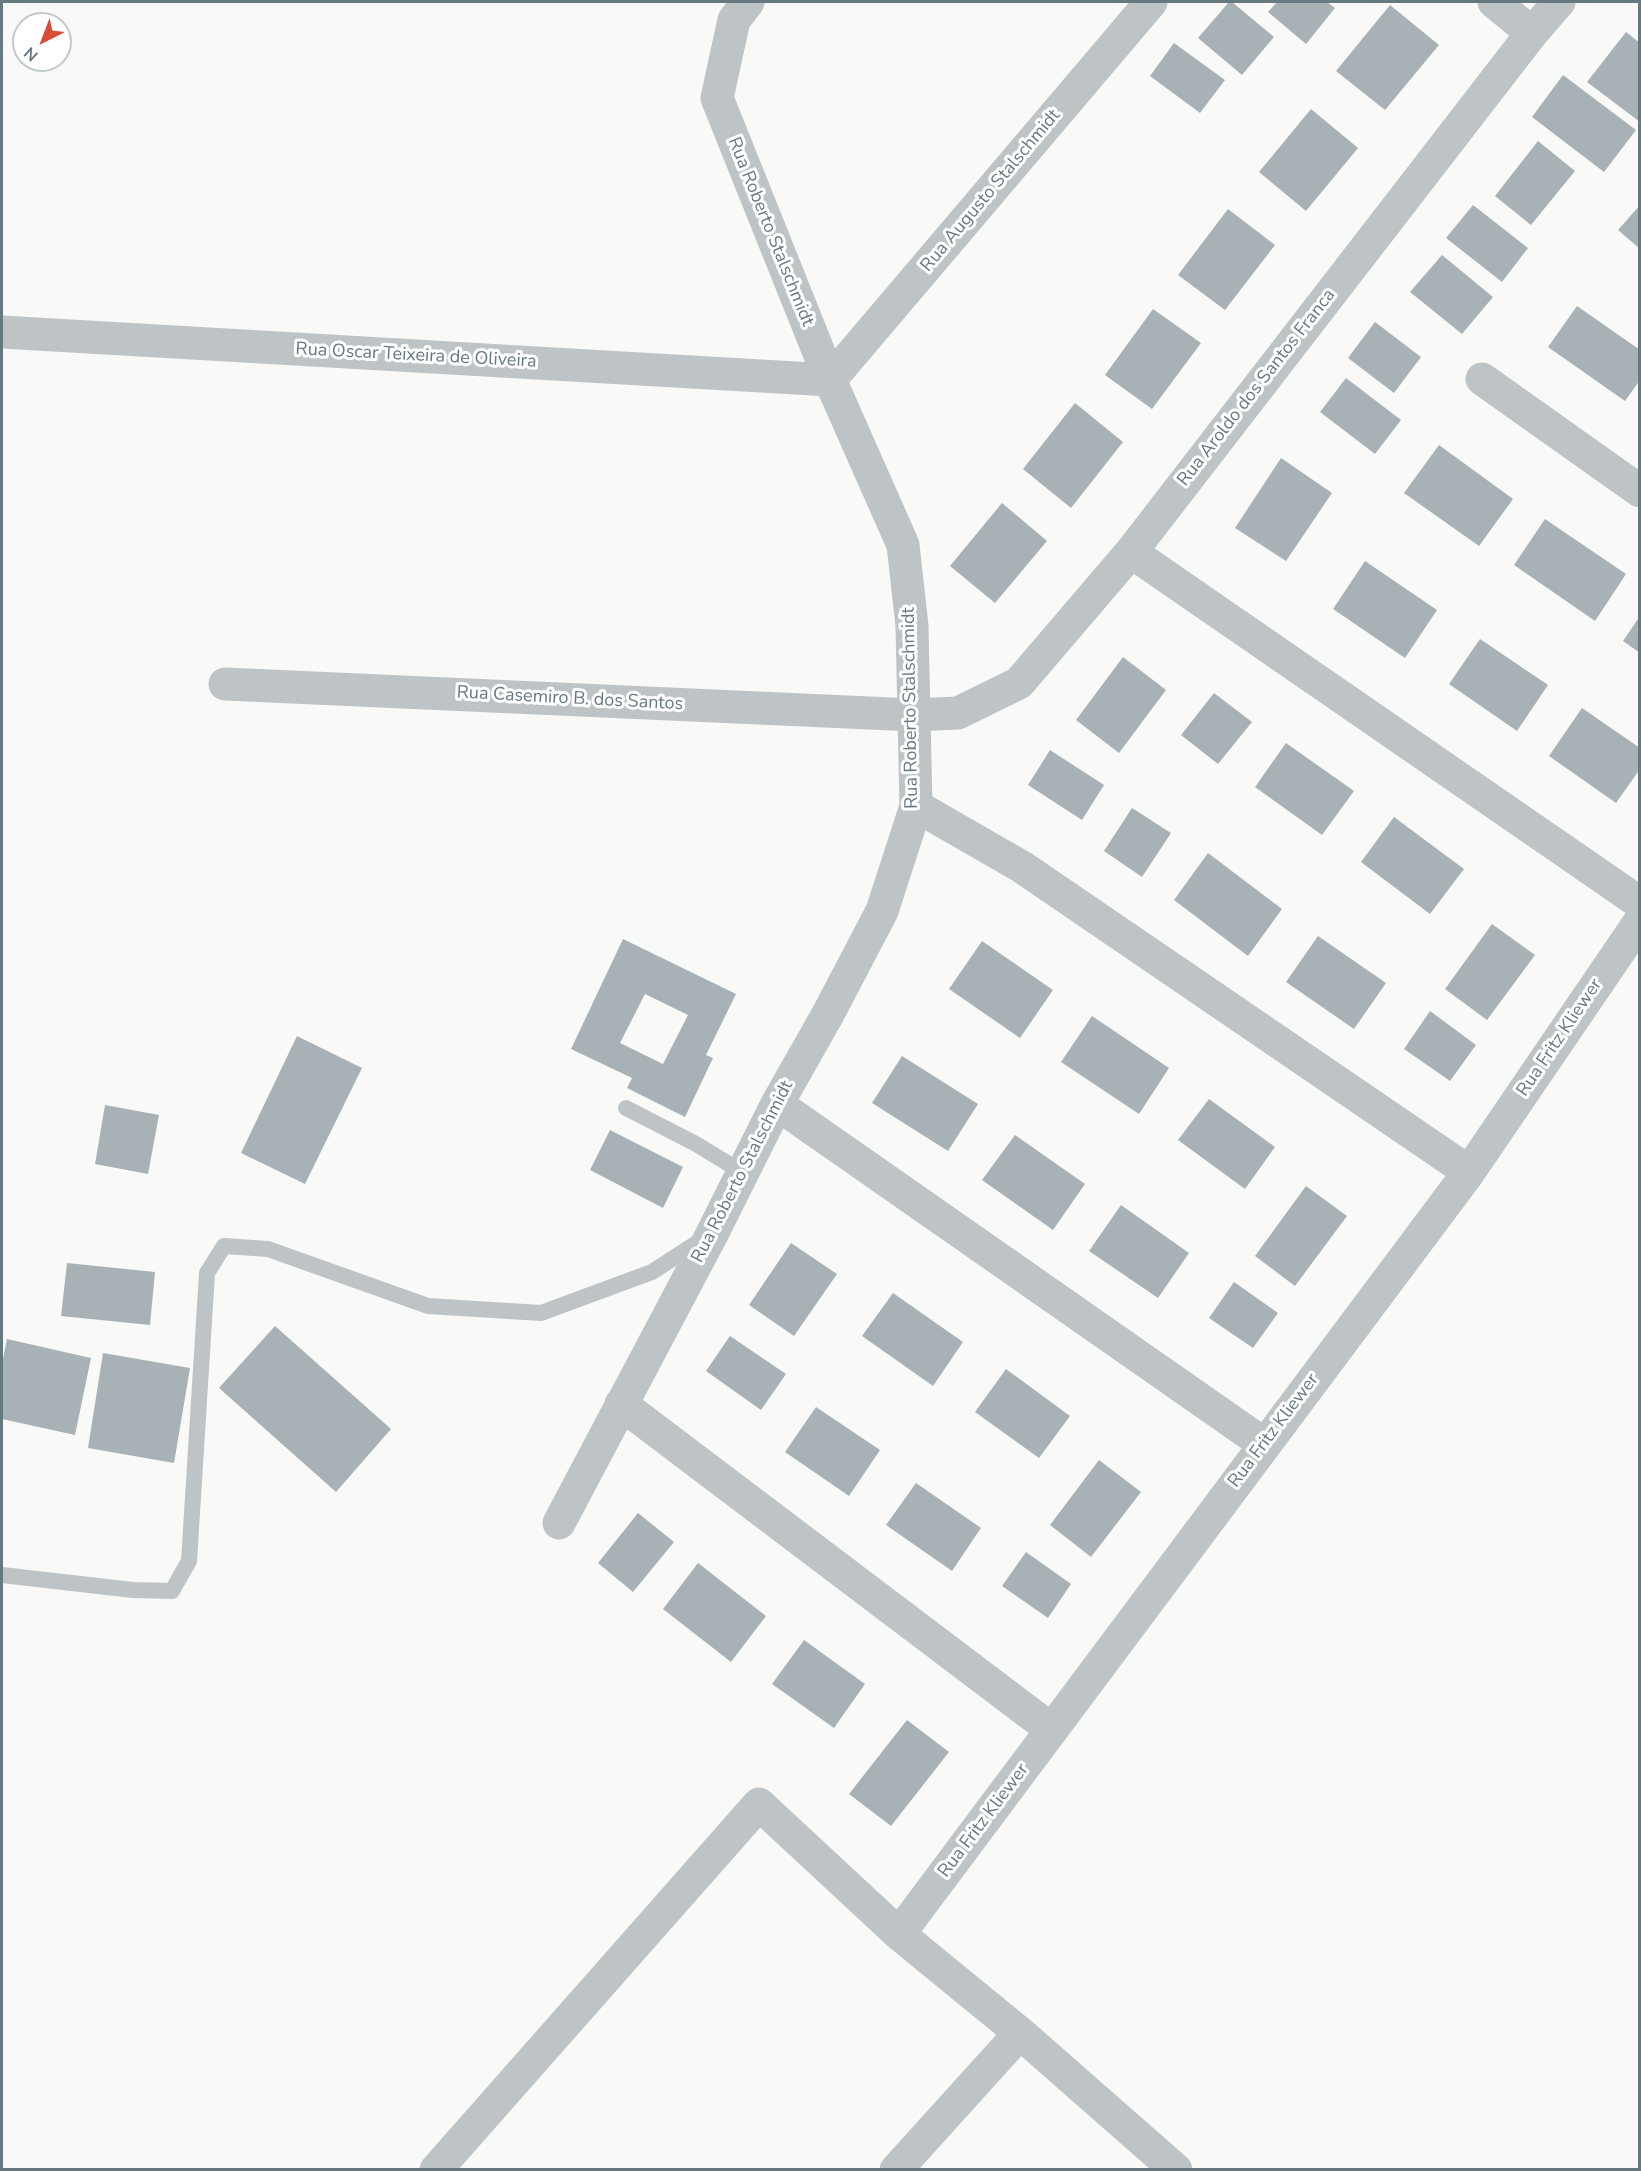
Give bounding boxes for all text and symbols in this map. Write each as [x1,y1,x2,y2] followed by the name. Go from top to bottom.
[12,12,72,72] north arrow
[19,42,43,66] text: N
[917,105,1065,277] street label: Rua Augusto Stalschmidt
[722,134,818,330] street label: Rua Roberto Stalschmidt
[1173,285,1341,491] street label: Rua Aroldo dos Santos Franca
[295,339,537,373] street label: Rua Oscar Teixeira de Oliveira
[898,607,924,809] street label: Rua Roberto Stalschmidt
[456,682,684,716] street label: Rua Casemiro B. dos Santos
[1513,975,1607,1101] street label: Rua Fritz Kliewer
[688,1077,798,1267] street label: Rua Roberto Stalschmidt
[1224,1370,1324,1492] street label: Rua Fritz Kliewer
[934,1760,1034,1882] street label: Rua Fritz Kliewer

